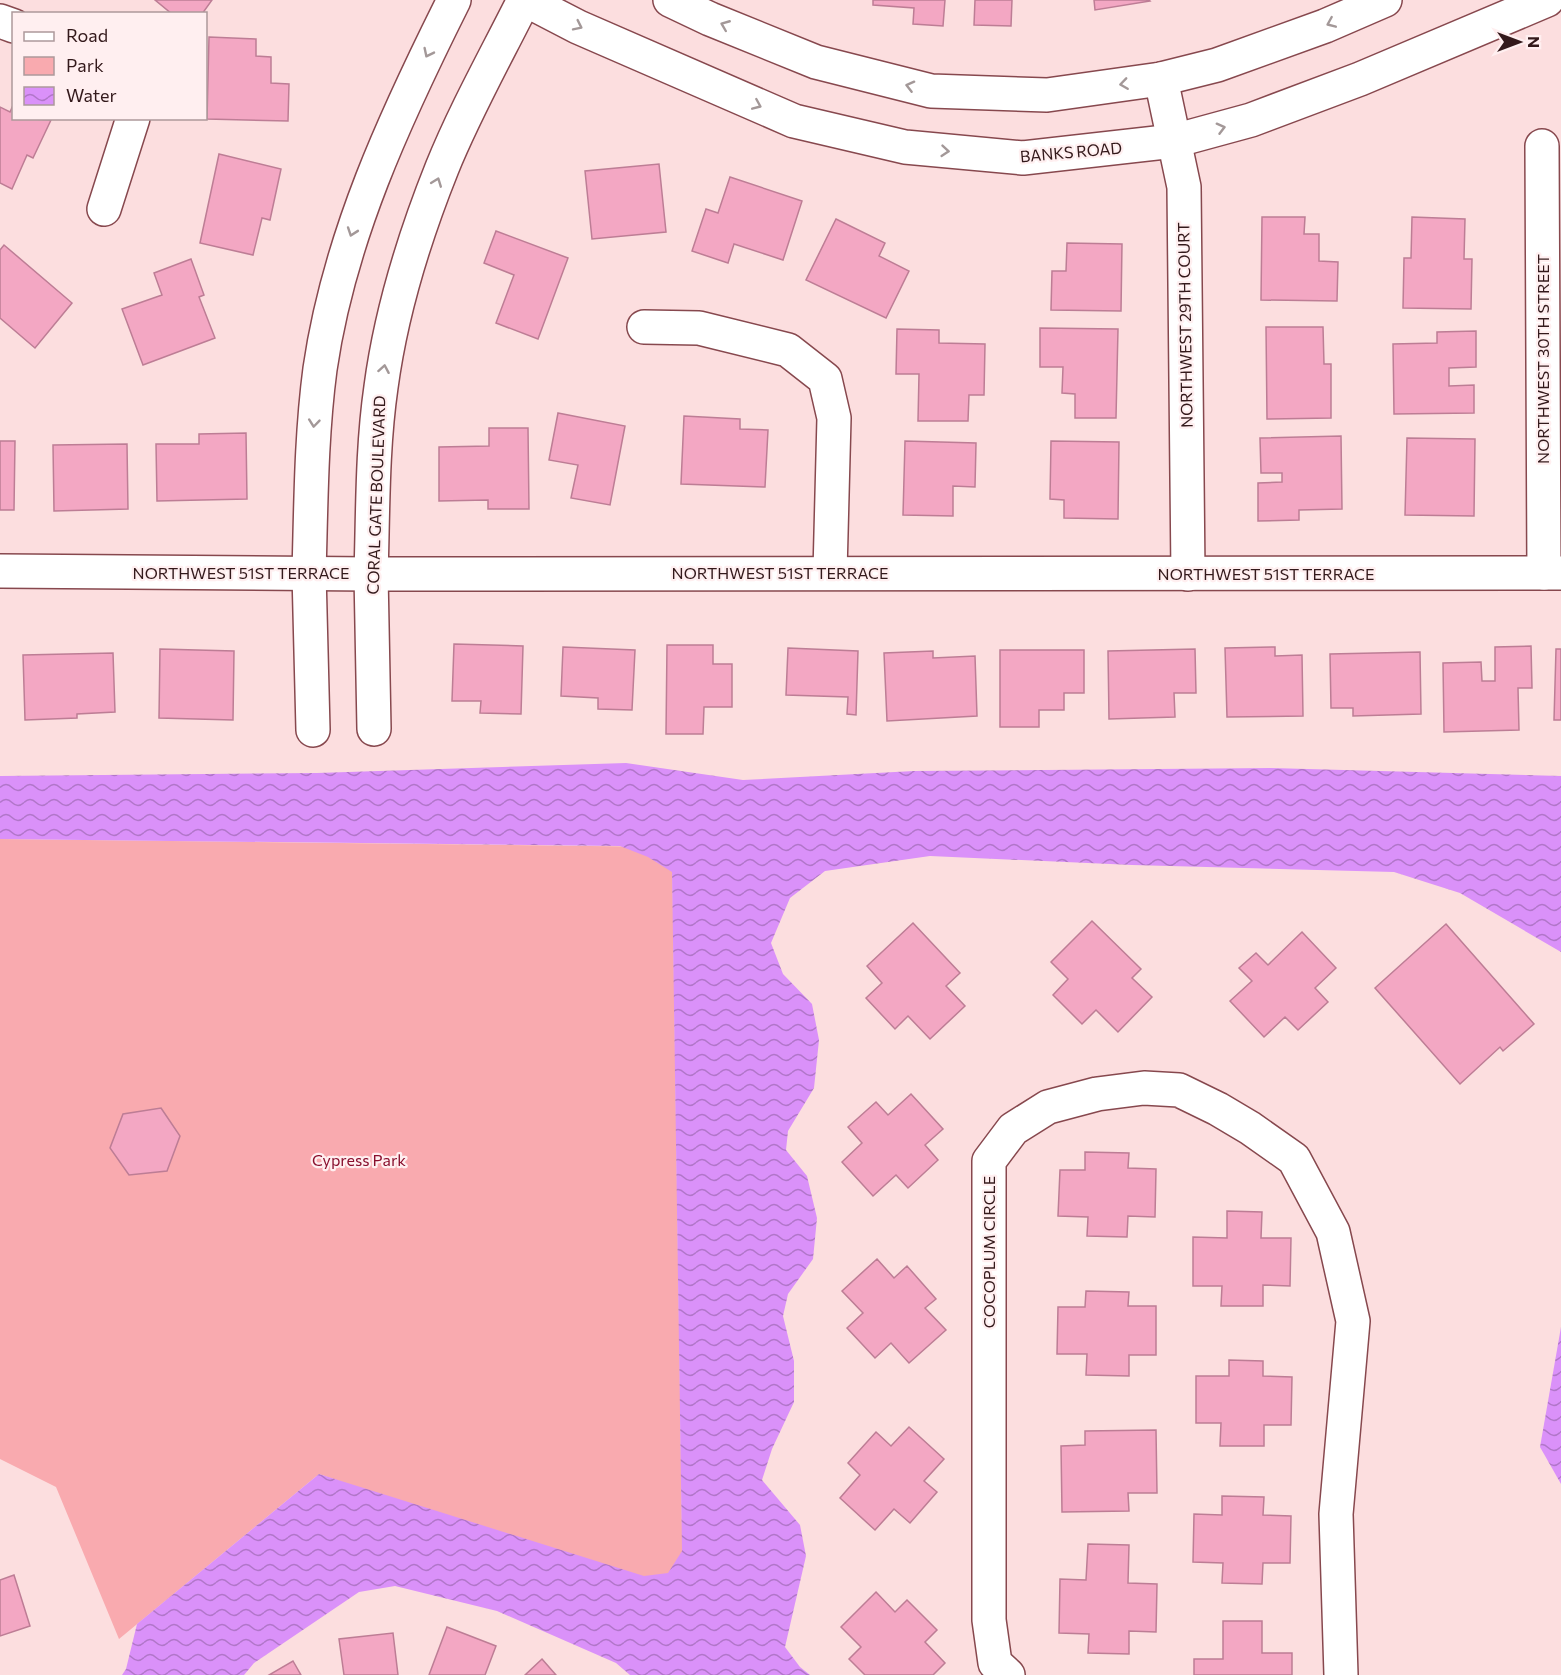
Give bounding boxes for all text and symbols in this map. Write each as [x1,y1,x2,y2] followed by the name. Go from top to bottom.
[12,12,207,120] legend
[1489,12,1549,72] north arrow
[1326,16,1337,28] one-way arrow
[572,19,583,31] one-way arrow
[720,20,731,32] one-way arrow
[66,24,108,46] text: Road
[1525,36,1544,48] text: N
[424,46,436,57] one-way arrow
[66,54,104,76] text: Park
[1120,77,1129,89] one-way arrow
[905,80,915,93] one-way arrow
[66,84,117,106] text: Water
[750,98,761,110] one-way arrow
[1216,123,1226,136] one-way arrow
[1019,138,1123,165] street label: BANKS ROAD
[941,144,950,157] one-way arrow
[429,177,442,188] one-way arrow
[1173,222,1196,428] street label: NORTHWEST 29TH COURT
[347,226,360,237] one-way arrow
[1533,254,1552,464] street label: NORTHWEST 30TH STREET
[377,365,390,375] one-way arrow
[363,395,388,595] street label: CORAL GATE BOULEVARD
[308,418,321,427] one-way arrow
[133,563,349,582] street label: NORTHWEST 51ST TERRACE
[672,563,888,582] street label: NORTHWEST 51ST TERRACE
[1158,564,1374,583] street label: NORTHWEST 51ST TERRACE
[312,1150,406,1169] park label: Cypress Park
[979,1176,998,1328] street label: COCOPLUM CIRCLE

